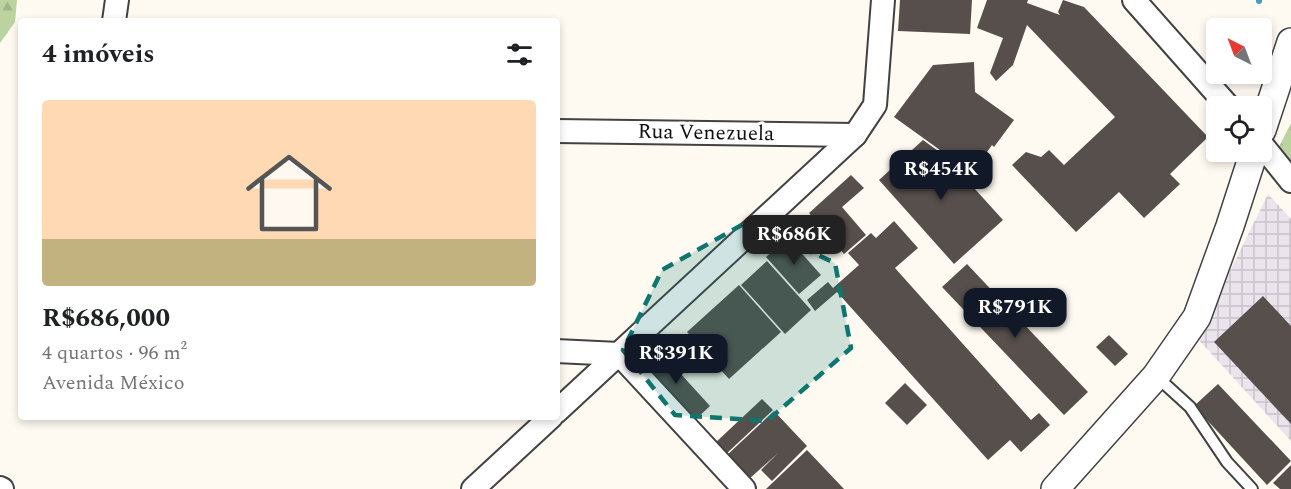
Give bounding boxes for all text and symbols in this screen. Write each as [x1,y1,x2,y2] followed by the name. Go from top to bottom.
[1206,18,1272,84] north arrow
[1206,18,1272,162] map controls
[42,34,155,74] text: 4 imóveis
[503,38,536,71] icon: filters
[1206,96,1272,162] button: locate
[637,116,775,150] street label: Rua Venezuela
[235,139,343,247] icon: home
[892,150,990,201] pin: R$454K
[904,154,978,184] text: R$454K
[745,215,843,266] pin: R$686K
[757,219,831,249] text: R$686K
[966,288,1064,339] pin: R$791K
[978,292,1052,322] text: R$791K
[42,298,170,338] text: R$686,000
[627,334,725,385] pin: R$391K
[42,338,187,368] text: 4 quartos · 96 m²
[639,338,713,368] text: R$391K
[42,368,184,398] text: Avenida México

